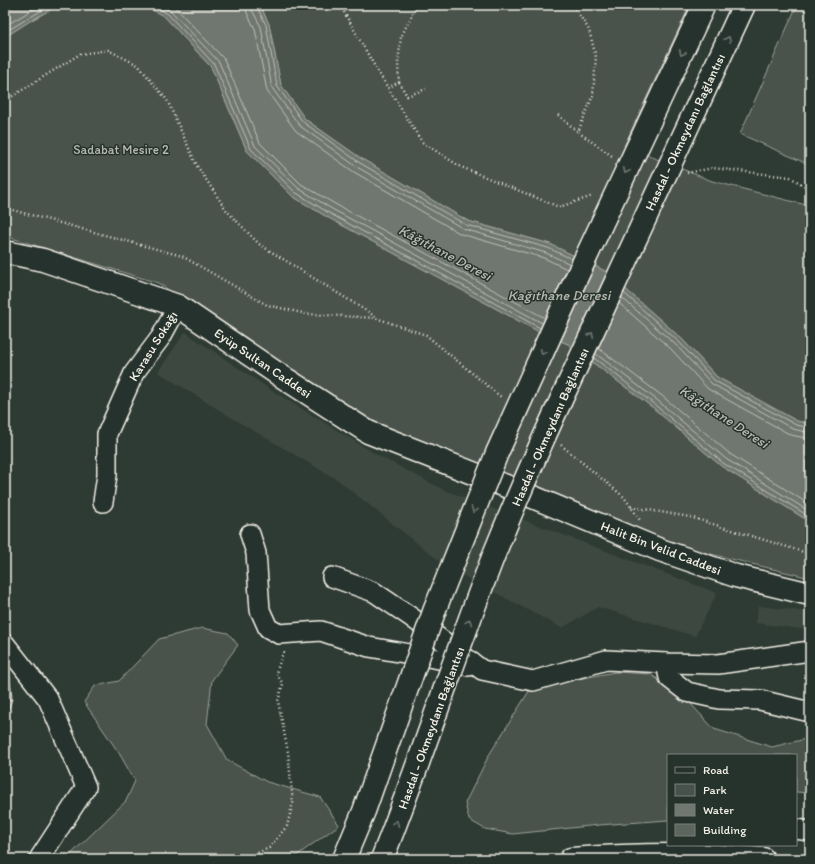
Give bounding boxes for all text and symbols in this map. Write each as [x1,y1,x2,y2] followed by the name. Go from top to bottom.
[723,36,731,43] one-way arrow
[679,49,687,56] one-way arrow
[642,51,728,213] street label: Hasdal - Okmeydanı Bağlantısı
[73,142,169,157] park label: Sadabat Mesire 2
[623,166,631,174] one-way arrow
[396,221,495,285] water label: Kâğıthane Deresi
[508,287,612,304] water label: Kağıthane Deresi
[126,308,180,384] street label: Karasu Sokağı
[212,325,314,401] street label: Eyüp Sultan Caddesi
[586,331,594,339] one-way arrow
[508,346,592,508] street label: Hasdal - Okmeydanı Bağlantısı
[539,349,547,356] one-way arrow
[676,382,773,453] water label: Kâğıthane Deresi
[471,505,479,513] one-way arrow
[599,518,723,578] street label: Halit Bin Velid Caddesi
[465,618,473,625] one-way arrow
[395,645,467,811] street label: Hasdal - Okmeydanı Bağlantısı
[667,754,797,846] legend
[703,763,729,777] text: Road
[703,783,727,797] text: Park
[703,803,734,817] text: Water
[391,819,399,826] one-way arrow
[703,823,747,837] text: Building

